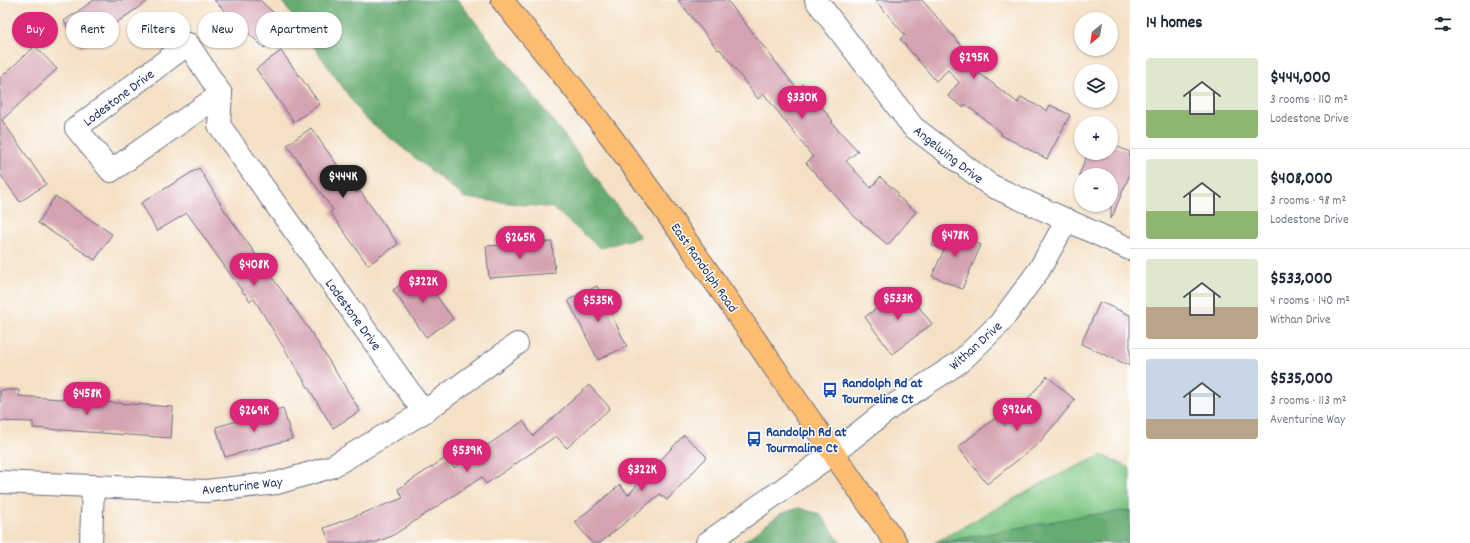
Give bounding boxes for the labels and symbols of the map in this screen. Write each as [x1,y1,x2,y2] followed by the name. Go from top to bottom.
[1074,12,1118,56] north arrow
[946,46,1002,80] pin: $295K
[79,65,159,132] street label: Lodestone Drive
[774,86,830,120] pin: $330K
[908,122,987,189] street label: Angelwing Drive
[315,165,371,199] pin: $444K
[665,219,742,317] street label: East Randolph Road
[927,224,983,258] pin: $478K
[492,226,548,260] pin: $265K
[226,253,282,287] pin: $408K
[395,270,451,304] pin: $322K
[319,275,385,355] street label: Lodestone Drive
[870,287,926,321] pin: $533K
[570,289,626,323] pin: $535K
[945,317,1007,376] street label: Withan Drive
[842,374,923,410] place label: Randolph Rd at Tourmeline Ct
[821,381,839,399] bus stop icon: Randolph Rd at Tourmeline Ct
[59,382,115,416] pin: $458K
[989,398,1045,432] pin: $926K
[226,399,282,433] pin: $269K
[766,423,847,459] place label: Randolph Rd at Tourmaline Ct
[745,430,763,448] bus stop icon: Randolph Rd at Tourmaline Ct
[439,439,495,473] pin: $539K
[614,458,670,492] pin: $322K
[201,473,284,501] street label: Aventurine Way

